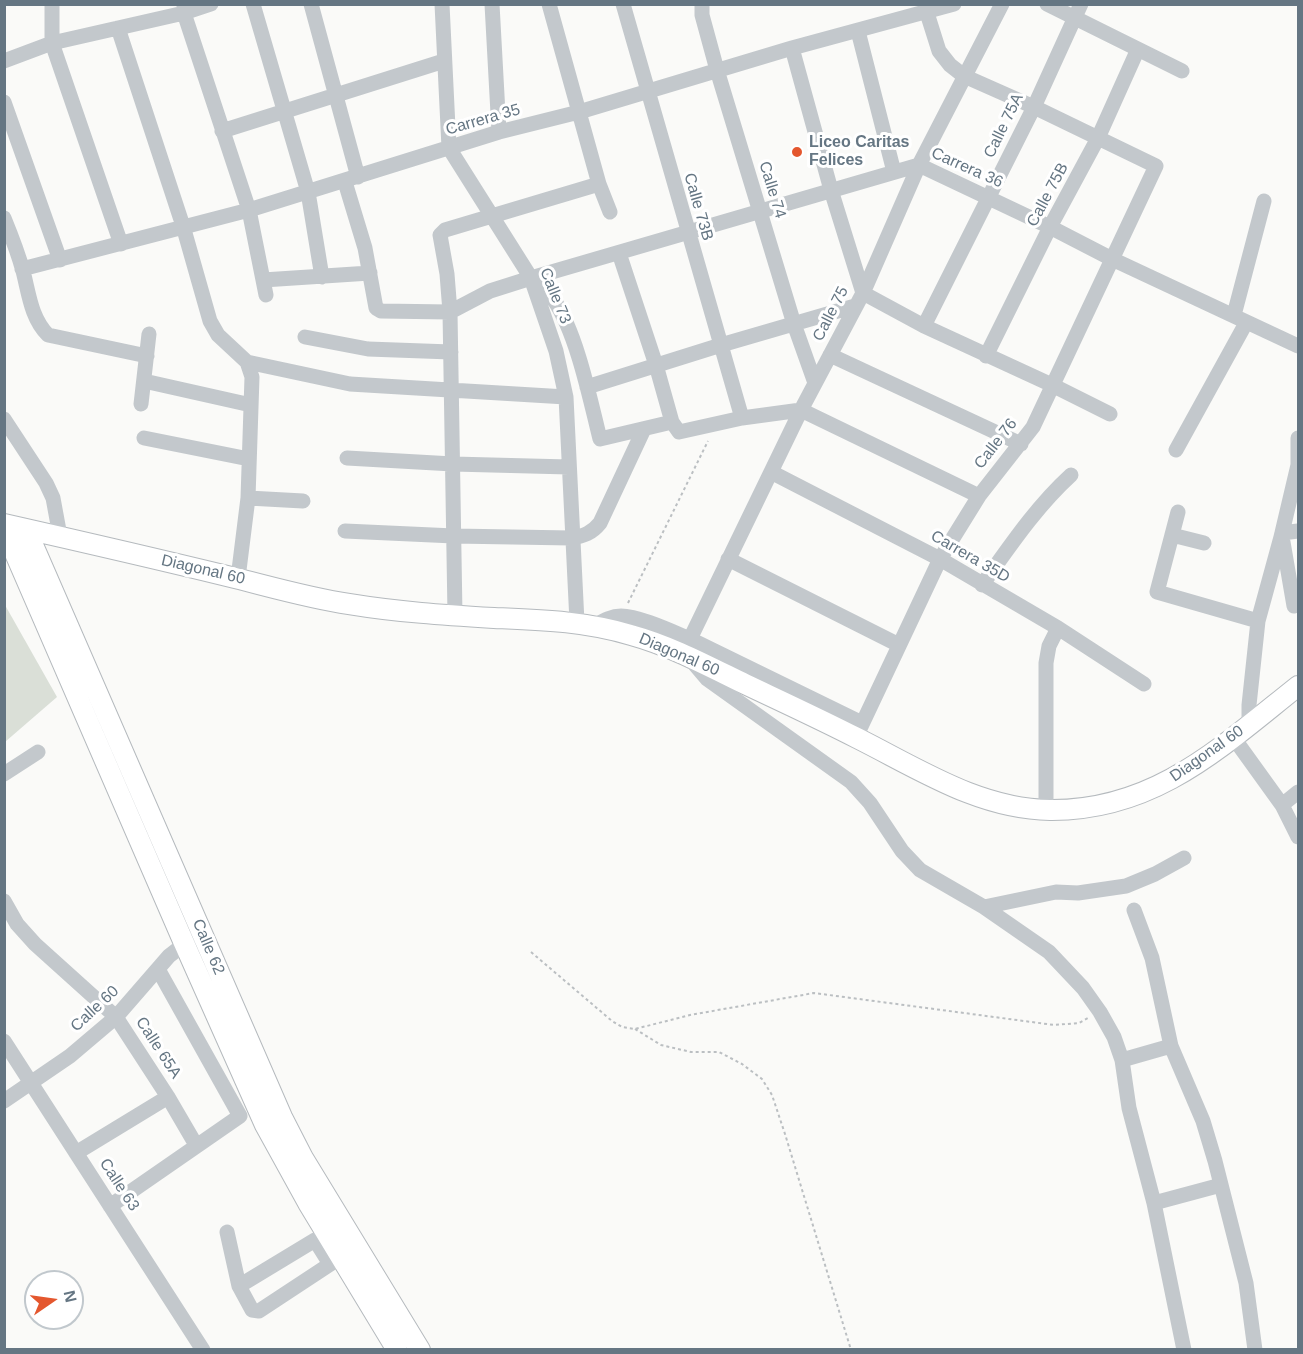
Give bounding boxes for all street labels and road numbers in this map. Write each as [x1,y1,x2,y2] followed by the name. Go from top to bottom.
[980,91,1028,161] street label: Calle 75A
[444,100,522,140] street label: Carrera 35
[928,144,1006,192] street label: Carrera 36
[754,159,790,221] street label: Calle 74
[1023,160,1073,230] street label: Calle 75B
[679,171,717,243] street label: Calle 73B
[535,265,575,327] street label: Calle 73
[809,283,853,345] street label: Calle 75
[970,415,1022,473] street label: Calle 76
[927,527,1013,587] street label: Carrera 35D
[159,551,247,589] street label: Diagonal 60
[636,629,722,681] street label: Diagonal 60
[1167,722,1247,786] street label: Diagonal 60
[188,916,228,978] street label: Calle 62
[67,982,123,1036] street label: Calle 60
[131,1014,185,1082] street label: Calle 65A
[95,1155,143,1215] street label: Calle 63

